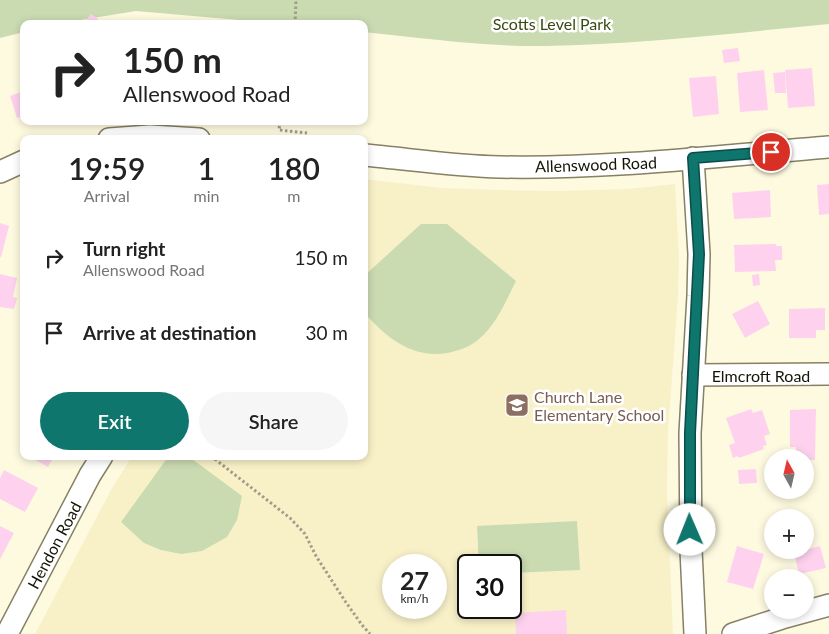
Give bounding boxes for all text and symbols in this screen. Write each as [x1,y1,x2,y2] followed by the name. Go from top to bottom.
[493,14,612,33] park label: Scotts Level Park
[123,38,222,80] text: 150 m
[40,40,105,105] icon: right
[123,80,290,107] text: Allenswood Road
[750,131,792,173] pin
[757,138,785,166] icon: arrive
[68,150,145,186] text: 19:59
[198,150,215,186] text: 1
[268,150,320,186] text: 180
[535,152,657,176] street label: Allenswood Road
[84,186,130,205] text: Arrival
[194,186,219,205] text: min
[287,186,300,205] text: m
[83,237,165,260] text: Turn right
[40,244,68,272] icon: right
[294,246,348,269] text: 150 m
[83,260,205,279] text: Allenswood Road
[40,319,68,347] icon: arrive
[83,321,256,344] text: Arrive at destination
[305,321,348,344] text: 30 m
[712,366,810,385] street label: Elmcroft Road
[534,387,664,424] place label: Church Lane Elementary School
[40,392,189,450] button: Exit
[199,392,348,450] button: Share
[504,392,530,418] school or university icon: Church Lane Elementary School
[764,449,814,499] north arrow
[764,449,814,619] map controls
[23,498,85,592] street label: Hendon Road
[663,503,715,555] position arrow
[764,509,814,559] button: +
[457,554,522,619] speed limit sign: 30
[400,565,429,595] text: 27
[764,569,814,619] button: −
[400,591,429,606] text: km/h

